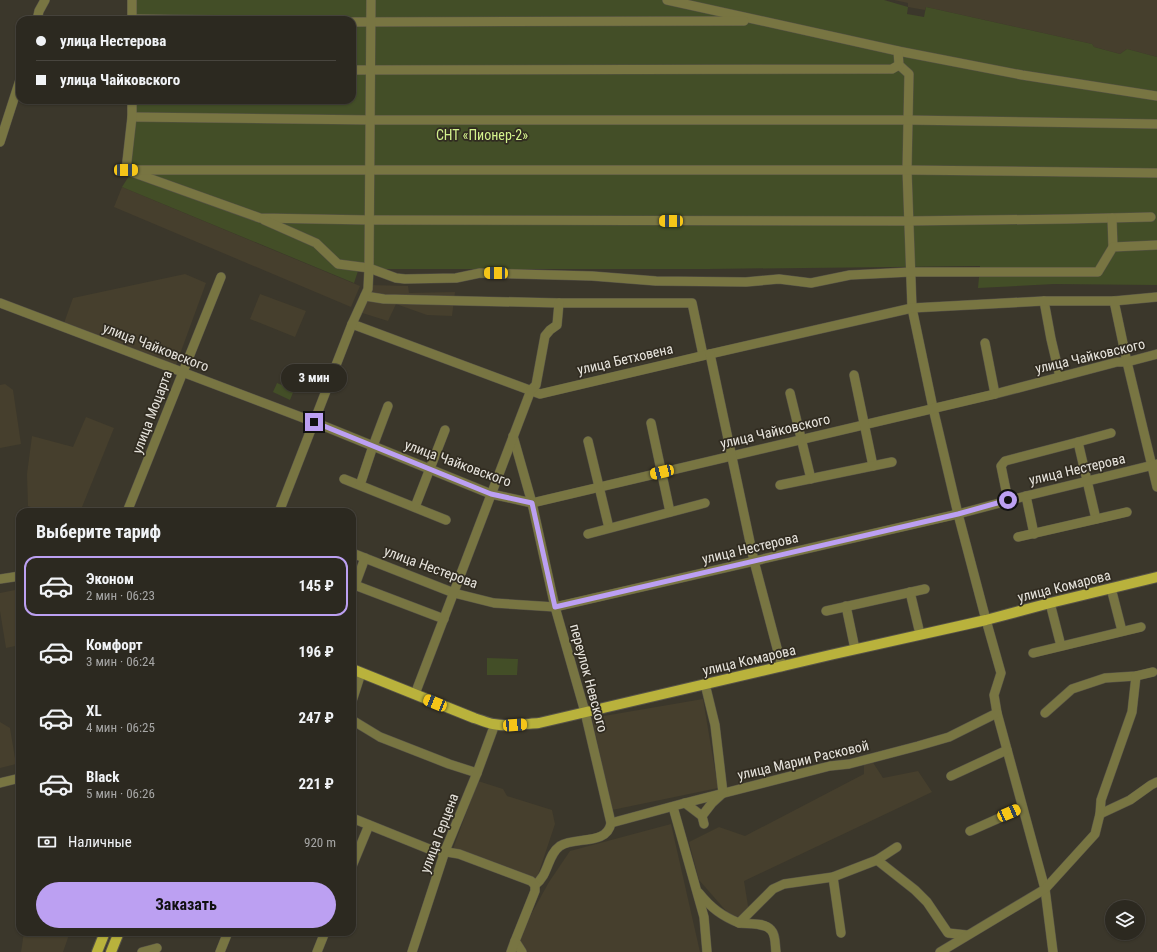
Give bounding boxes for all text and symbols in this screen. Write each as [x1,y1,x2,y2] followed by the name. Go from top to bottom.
[60,32,166,50] text: улица Нестерова
[60,71,180,89] text: улица Чайковского
[436,127,528,143] park label: СНТ «Пионер-2»
[114,164,138,176] car
[659,215,683,227] car
[484,267,508,279] car
[101,319,211,375] street label: улица Чайковского
[1034,336,1146,376] street label: улица Чайковского
[576,340,674,378] street label: улица Бетховена
[281,364,347,392] callout: 3 мин
[129,368,175,456] street label: улица Моцарта
[298,370,330,385] text: 3 мин
[719,411,831,451] street label: улица Чайковского
[305,413,323,431] route end
[403,436,513,490] street label: улица Чайковского
[1027,450,1127,488] street label: улица Нестерова
[649,463,675,481] car
[999,491,1017,509] route start
[36,521,161,542] text: Выберите тариф
[700,529,800,567] street label: улица Нестерова
[382,543,480,591] street label: улица Нестерова
[1016,567,1112,605] street label: улица Комарова
[38,568,74,604] icon: car
[86,570,134,588] text: Эконом
[298,577,334,595] text: 145 ₽
[86,588,155,603] text: 2 мин · 06:23
[567,622,611,734] street label: переулок Невского
[38,634,74,670] icon: car
[86,636,143,654] text: Комфорт
[701,641,797,679] street label: улица Комарова
[298,643,334,661] text: 196 ₽
[86,654,155,669] text: 3 мин · 06:24
[422,693,448,713] car
[38,700,74,736] icon: car
[86,702,102,720] text: XL
[298,709,334,727] text: 247 ₽
[503,718,527,732] car
[86,720,155,735] text: 4 мин · 06:25
[736,737,870,783] street label: улица Марии Расковой
[38,766,74,802] icon: car
[86,768,119,786] text: Black
[298,775,334,793] text: 221 ₽
[86,786,155,801] text: 5 мин · 06:26
[417,791,461,875] street label: улица Герцена
[996,803,1022,823] car
[36,831,58,853] icon: cash
[68,833,132,851] text: Наличные
[304,835,336,850] text: 920 m
[36,882,336,928] button: Заказать
[1105,900,1145,940] map controls
[1105,900,1145,940] button: layers

